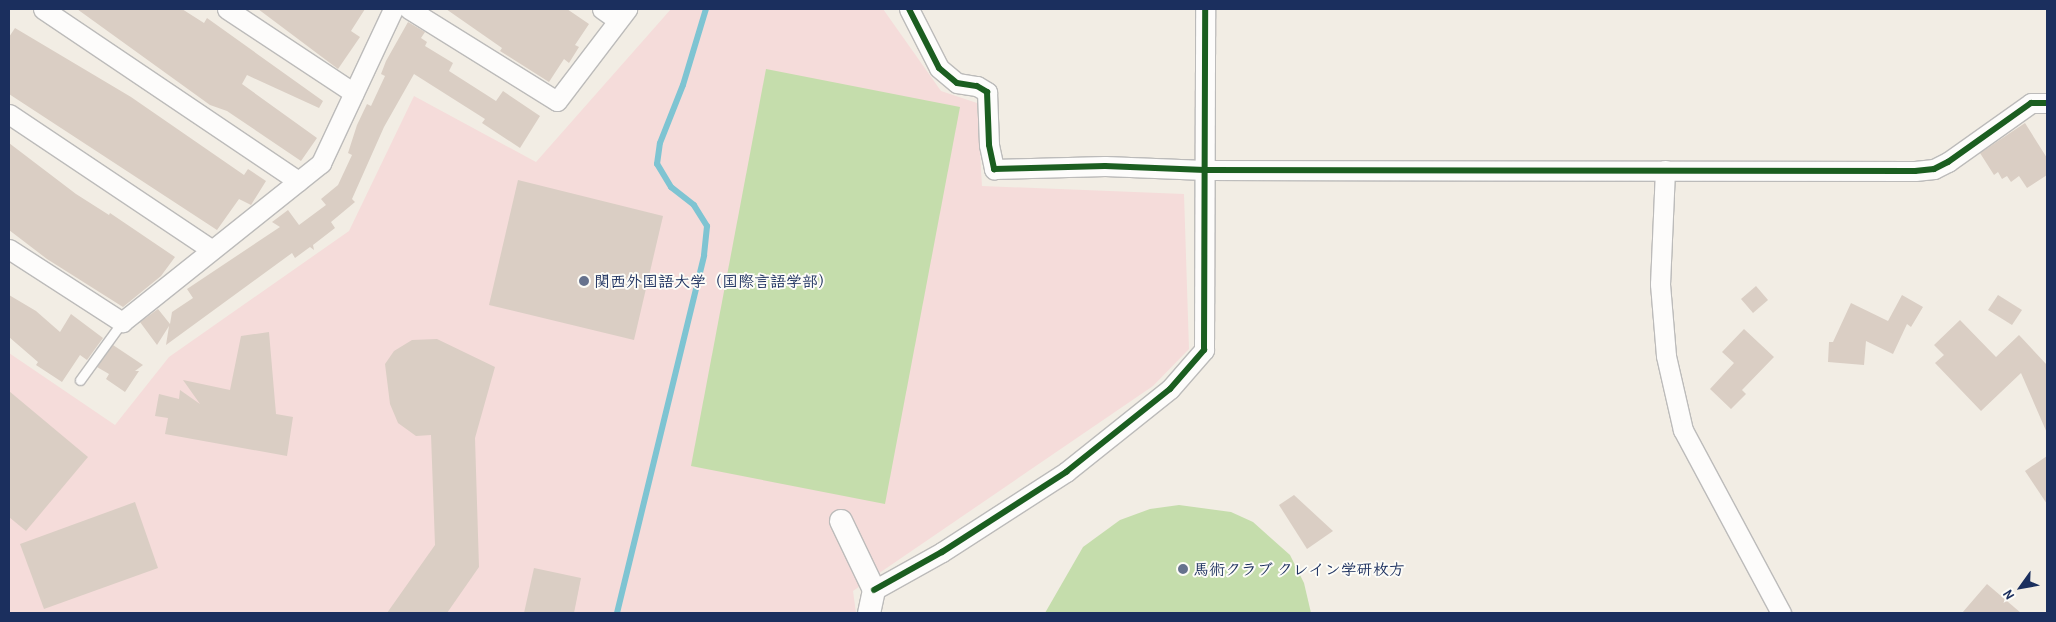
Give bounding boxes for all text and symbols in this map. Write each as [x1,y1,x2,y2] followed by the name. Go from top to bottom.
[594,271,834,291] place label: 関西外国語大学（国際言語学部）
[578,275,590,287] marker: 関西外国語大学（国際言語学部）
[1193,559,1405,579] place label: 馬術クラブ クレイン学研枚方
[1996,562,2046,612] north arrow
[1177,563,1189,575] marker: 馬術クラブ クレイン学研枚方
[1998,587,2018,603] text: N

